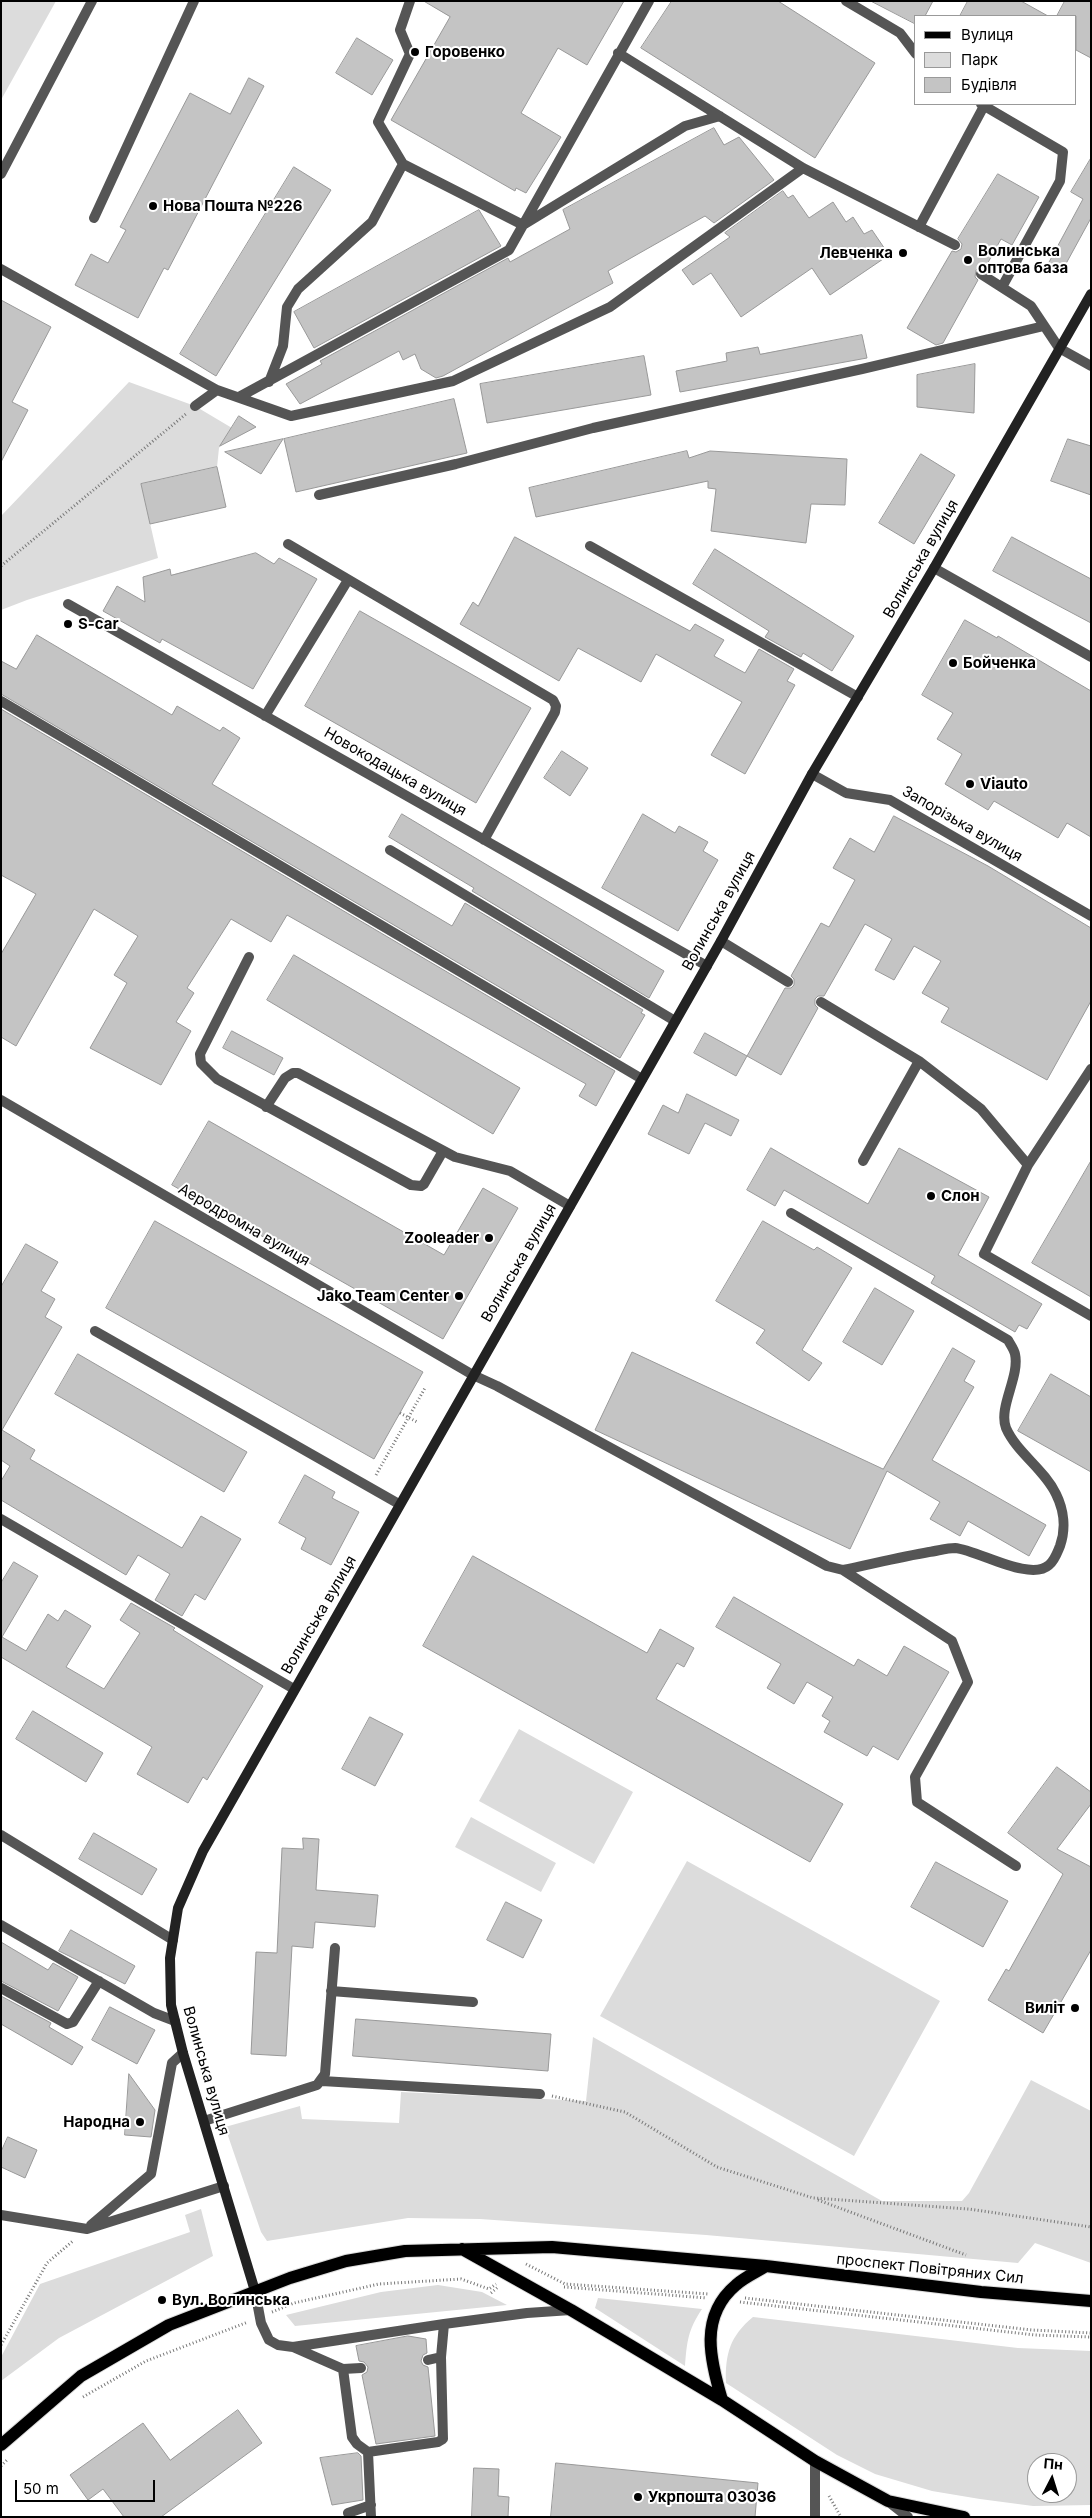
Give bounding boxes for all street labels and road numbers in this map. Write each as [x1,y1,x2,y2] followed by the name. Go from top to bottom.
[880,497,962,621] street label: Волинська вулиця
[321,724,469,820] street label: Новокодацька вулиця
[899,782,1025,866] street label: Запорізька вулиця
[679,848,759,974] street label: Волинська вулиця
[175,1180,313,1270] street label: Аеродромна вулиця
[478,1201,560,1325] street label: Волинська вулиця
[278,1553,360,1677] street label: Волинська вулиця
[179,2004,233,2138] street label: Волинська вулиця
[836,2250,1024,2288] street label: проспект Повітряних Сил

